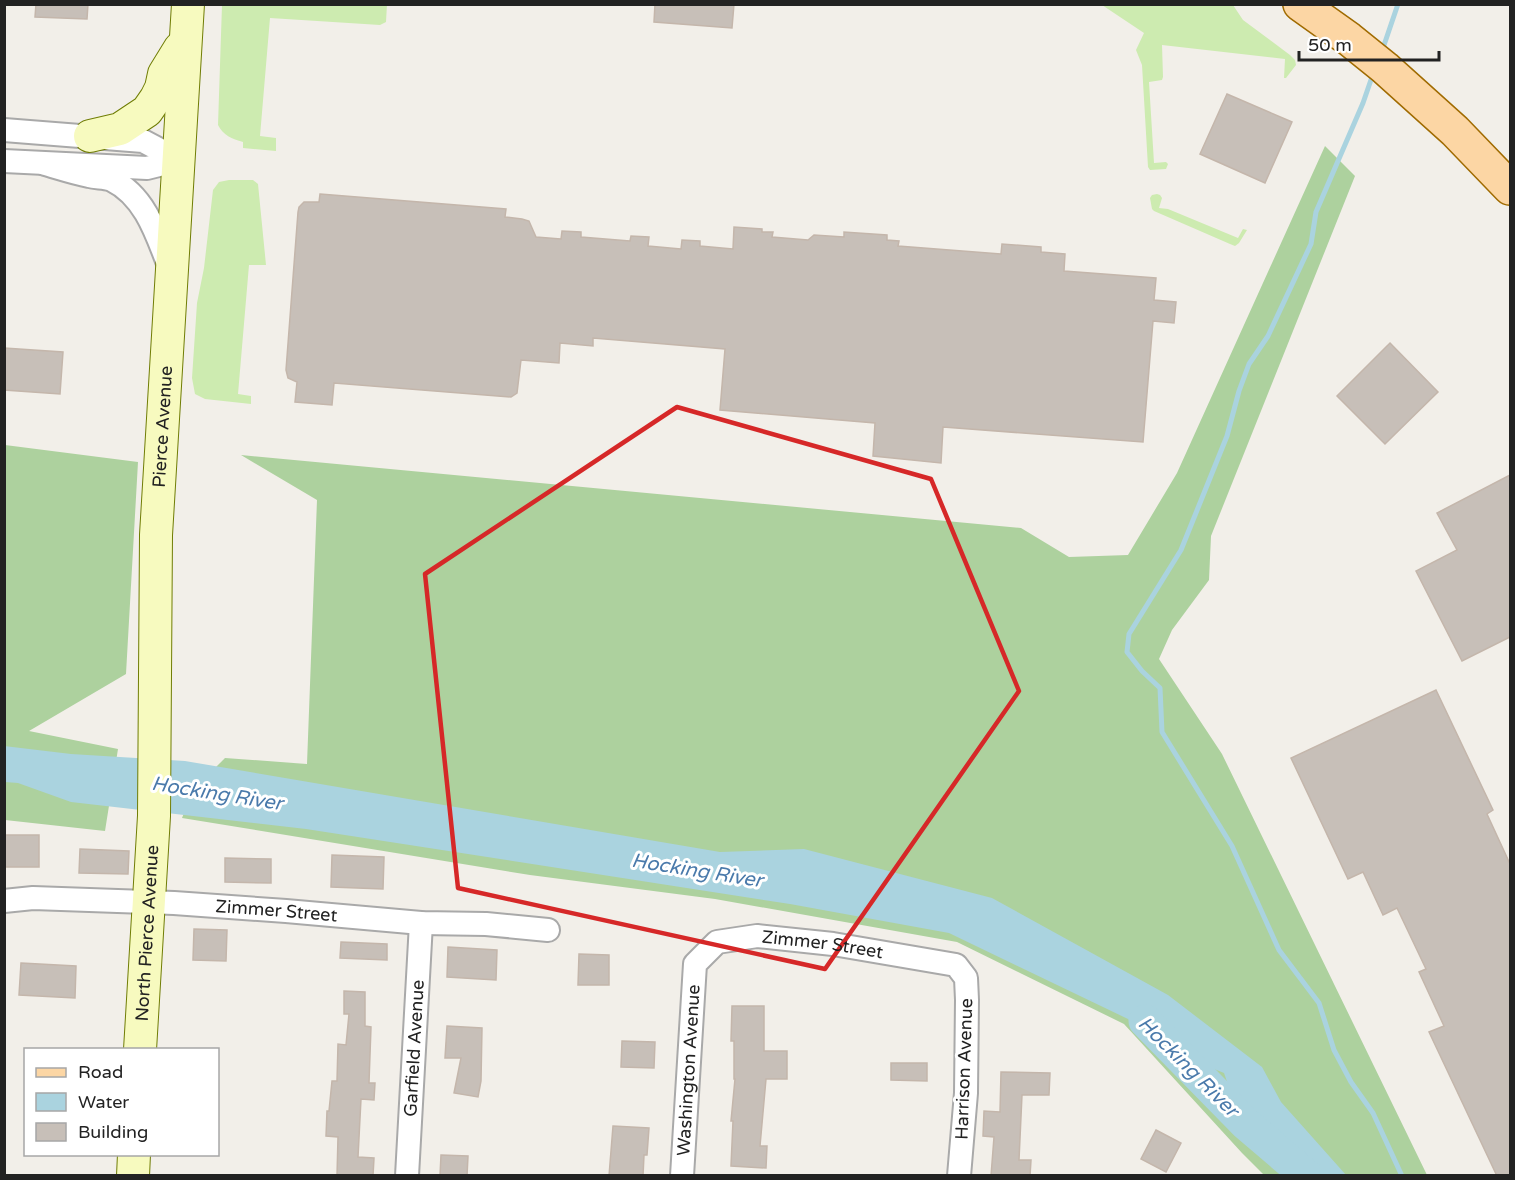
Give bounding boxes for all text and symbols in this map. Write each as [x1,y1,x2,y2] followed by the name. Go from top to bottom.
[1299,24,1438,62] scale bar
[1308,34,1352,56] text: 50 m
[148,365,177,488] street label: Pierce Avenue
[150,772,286,817] water label: Hocking River
[131,844,163,1022] street label: North Pierce Avenue
[630,849,766,894] water label: Hocking River
[215,895,339,927] street label: Zimmer Street
[761,926,885,963] street label: Zimmer Street
[399,979,429,1117] street label: Garfield Avenue
[672,984,705,1157] street label: Washington Avenue
[951,998,977,1140] street label: Harrison Avenue
[1133,1012,1245,1124] water label: Hocking River
[24,1048,219,1156] legend
[78,1061,123,1083] text: Road
[78,1091,129,1113] text: Water
[78,1121,148,1143] text: Building

